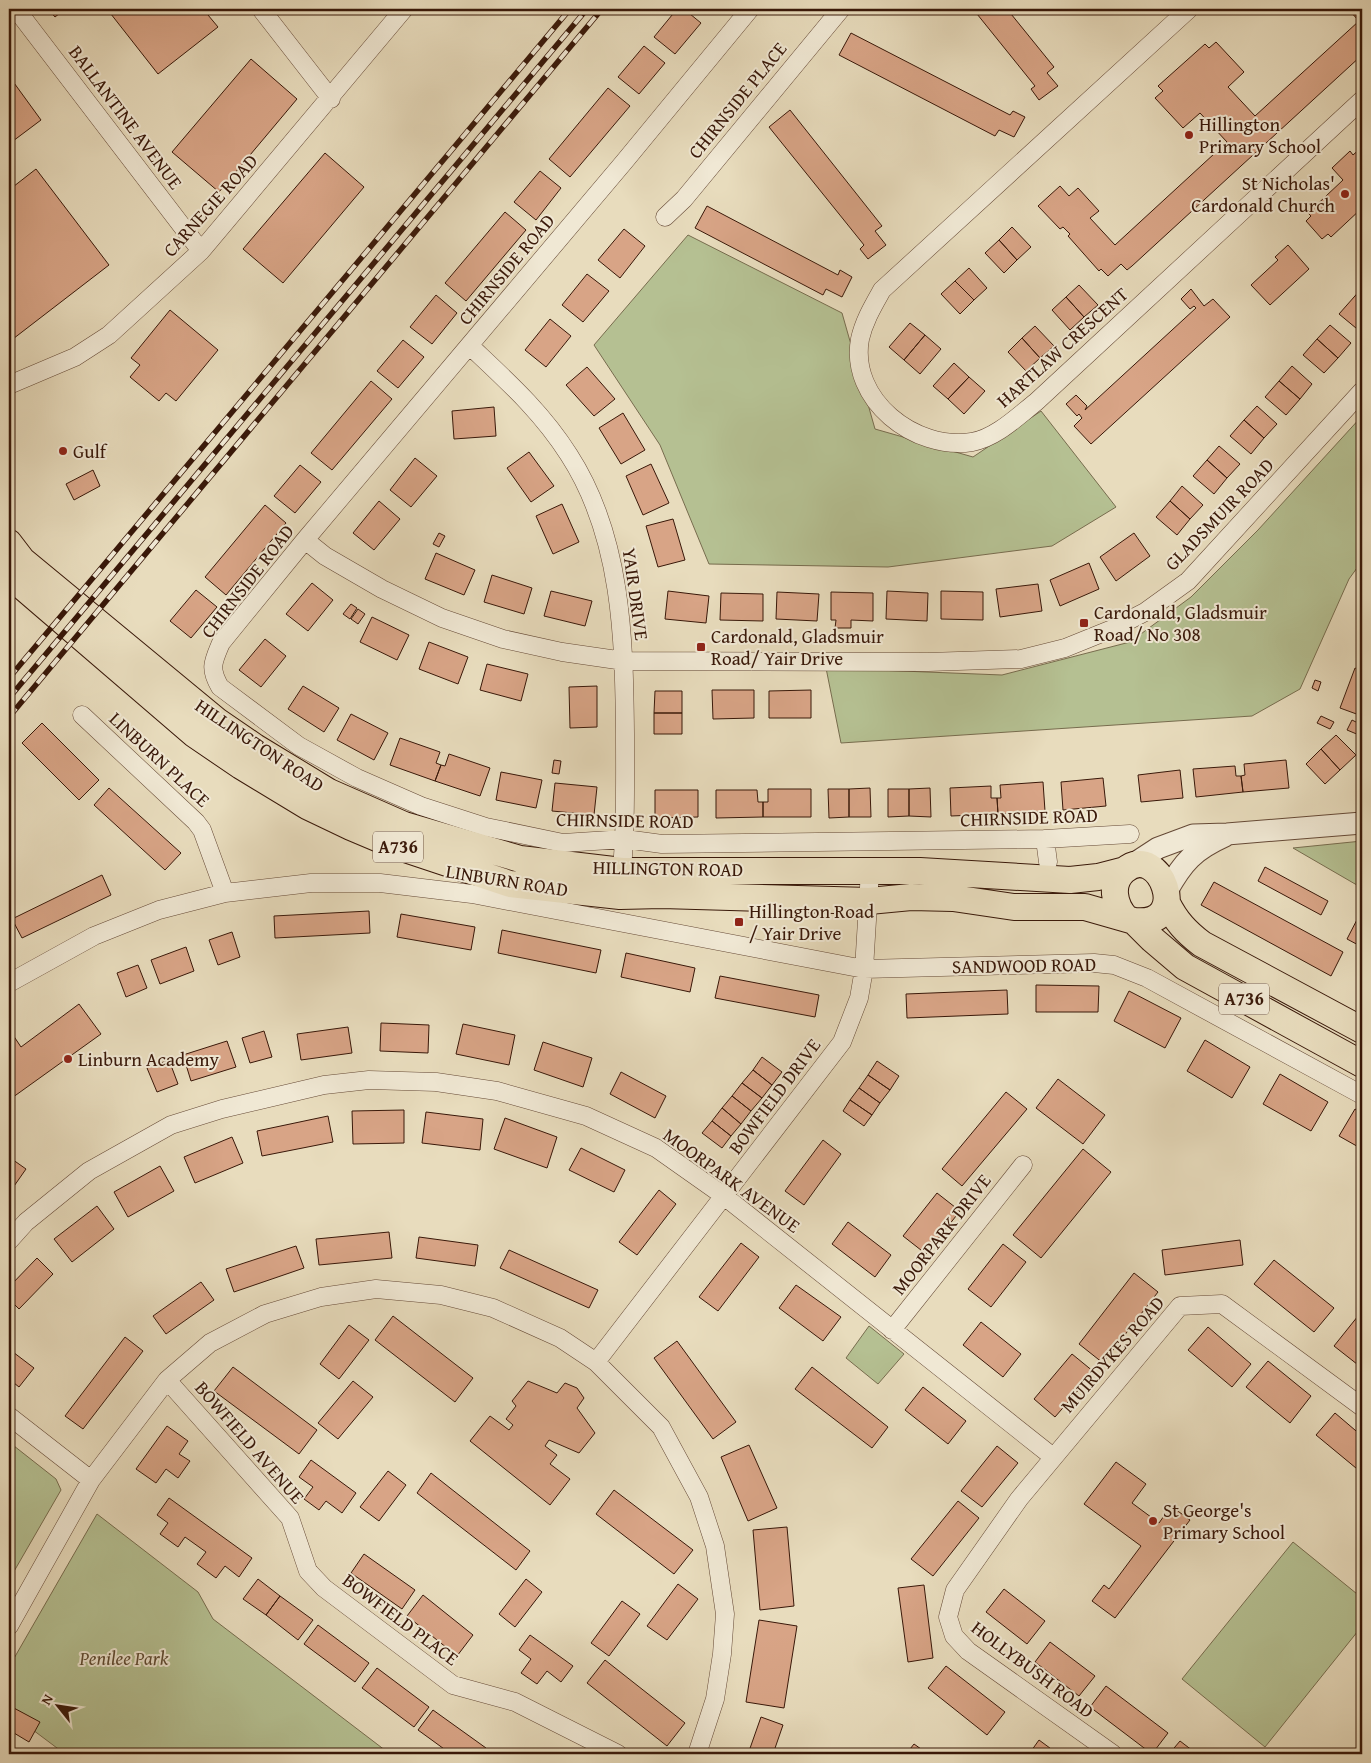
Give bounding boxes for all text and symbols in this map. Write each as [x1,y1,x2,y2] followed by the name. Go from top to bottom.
[681,35,793,164] street label: CHIRNSIDE PLACE
[62,39,190,195] street label: BALLANTINE AVENUE
[1199,110,1321,160] place label: Hillington Primary School
[1183,129,1195,141] marker: Hillington Primary School
[156,147,264,263] street label: CARNEGIE ROAD
[1191,169,1335,219] place label: St Nicholas' Cardonald Church
[1339,188,1351,200] marker: St Nicholas' Cardonald Church
[451,207,561,331] street label: CHIRNSIDE ROAD
[990,280,1134,414] street label: HARTLAW CRESCENT
[73,437,108,465] place label: Gulf
[57,445,69,457] marker: Gulf
[1158,451,1280,577] street label: GLADSMUIR ROAD
[194,518,300,644] street label: CHIRNSIDE ROAD
[616,546,656,642] street label: YAIR DRIVE
[1094,598,1267,648] place label: Cardonald, Gladsmuir Road/ No 308
[1078,617,1090,629] marker: Cardonald, Gladsmuir Road/ No 308
[711,622,884,672] place label: Cardonald, Gladsmuir Road/ Yair Drive
[695,641,707,653] marker: Cardonald, Gladsmuir Road/ Yair Drive
[190,691,330,799] street label: HILLINGTON ROAD
[103,705,217,813] street label: LINBURN PLACE
[960,801,1098,833] street label: CHIRNSIDE ROAD
[556,805,694,835] street label: CHIRNSIDE ROAD
[373,832,423,862] road number: A736
[593,853,743,883] street label: HILLINGTON ROAD
[444,857,570,903] street label: LINBURN ROAD
[749,897,875,947] place label: Hillington Road / Yair Drive
[733,916,745,928] marker: Hillington Road / Yair Drive
[952,950,1096,980] street label: SANDWOOD ROAD
[1219,984,1269,1014] road number: A736
[721,1032,827,1160] street label: BOWFIELD DRIVE
[78,1045,220,1073] place label: Linburn Academy
[62,1053,74,1065] marker: Linburn Academy
[658,1121,807,1240] street label: MOORPARK AVENUE
[885,1167,998,1301] street label: MOORPARK DRIVE
[1053,1289,1171,1419] street label: MUIRDYKES ROAD
[189,1374,312,1510] street label: BOWFIELD AVENUE
[1163,1496,1285,1546] place label: St George's Primary School
[1147,1515,1159,1527] marker: St George's Primary School
[337,1566,465,1672] street label: BOWFIELD PLACE
[966,1614,1100,1724] street label: HOLLYBUSH ROAD
[79,1644,169,1672] park label: Penilee Park
[32,1680,82,1730] north arrow
[36,1690,58,1709] text: N

